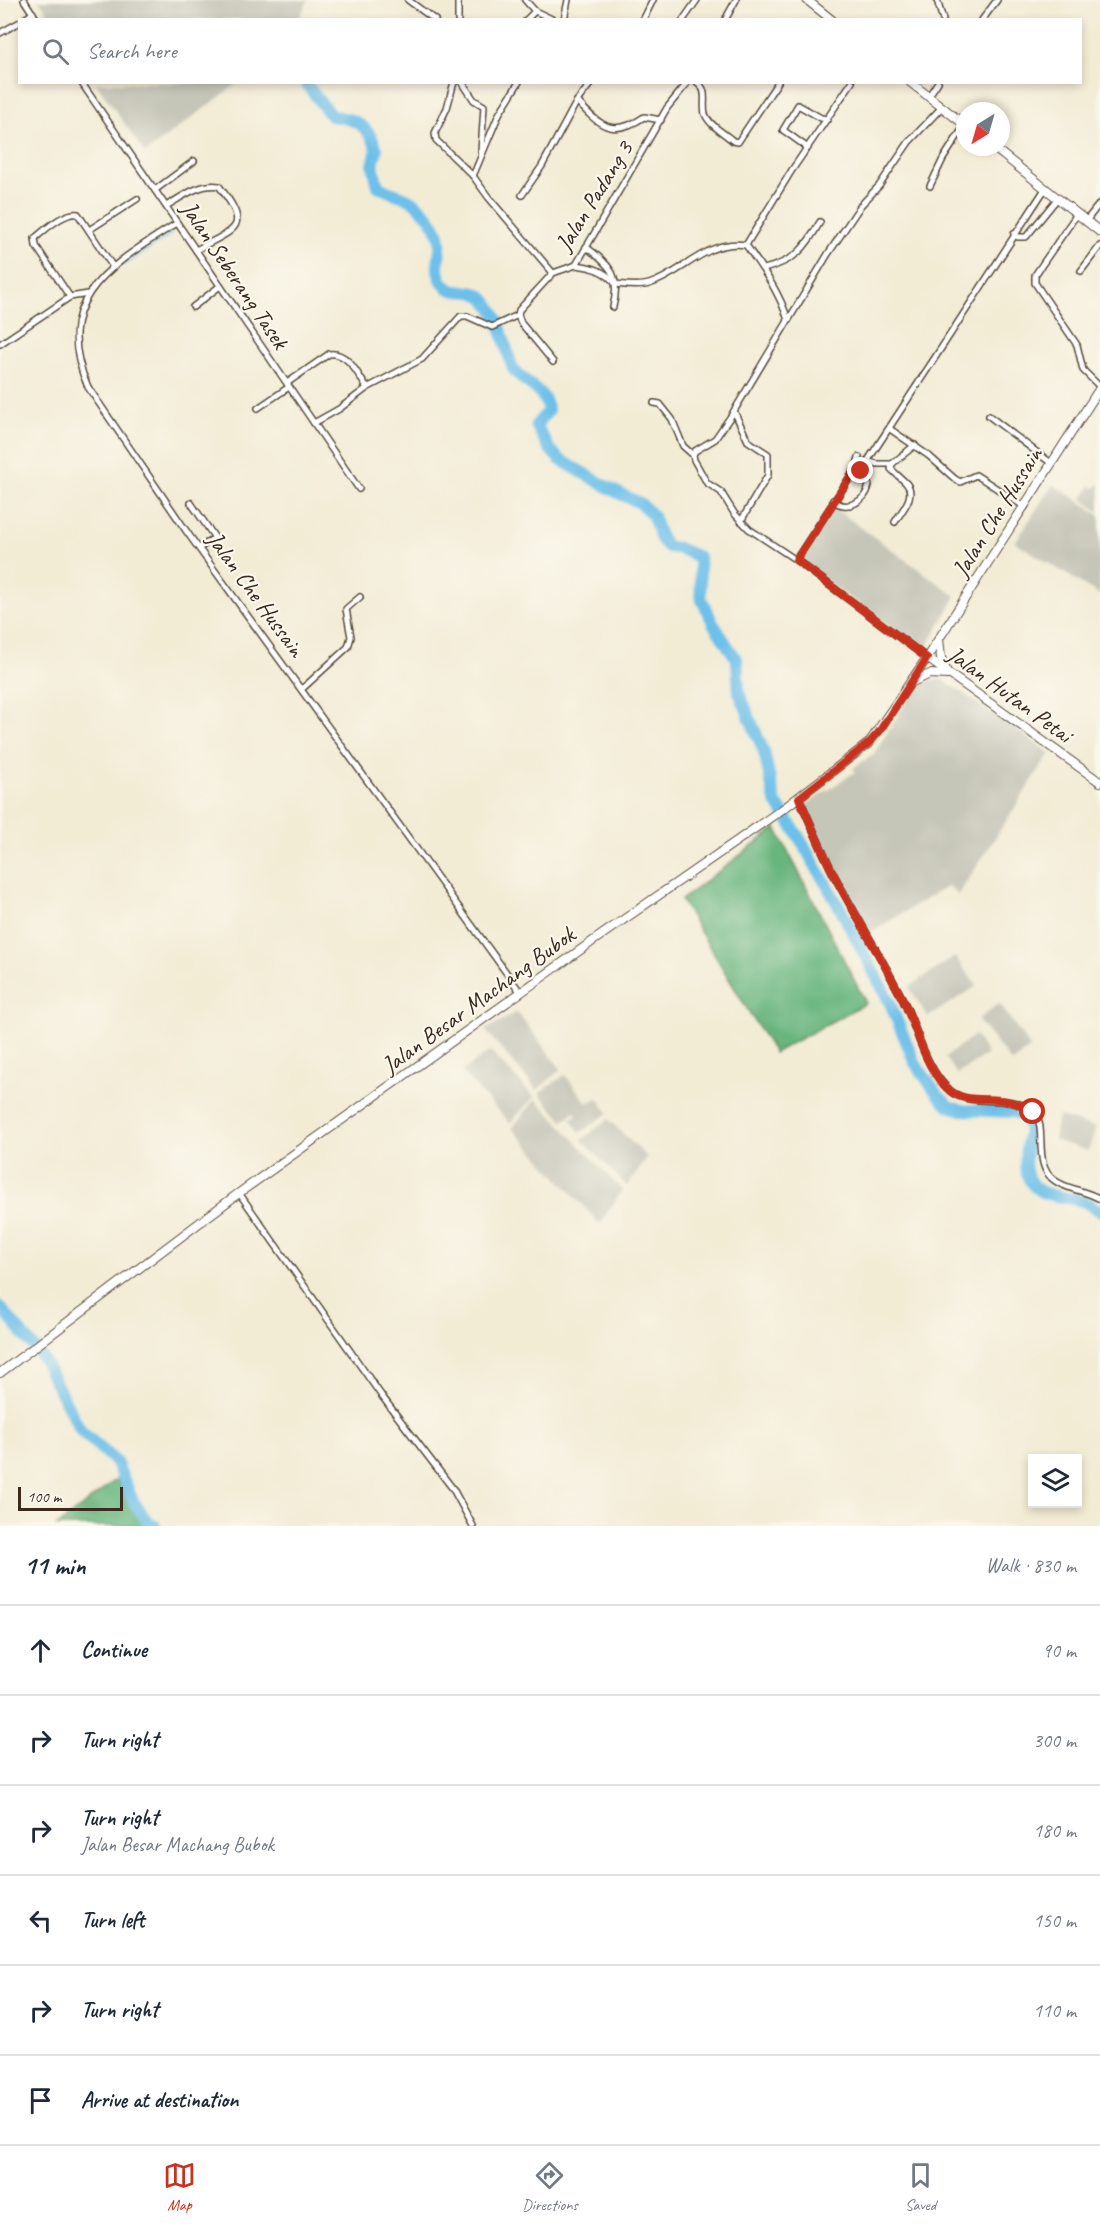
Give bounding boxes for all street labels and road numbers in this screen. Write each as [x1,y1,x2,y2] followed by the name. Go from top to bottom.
[548,134,641,257] street label: Jalan Padang 3
[174,194,297,357] street label: Jalan Seberang Tasek
[945,440,1049,583] street label: Jalan Che Hussain
[200,525,312,664] street label: Jalan Che Hussain
[941,638,1080,751] street label: Jalan Hutan Petai
[375,919,582,1081] street label: Jalan Besar Machang Bubok

